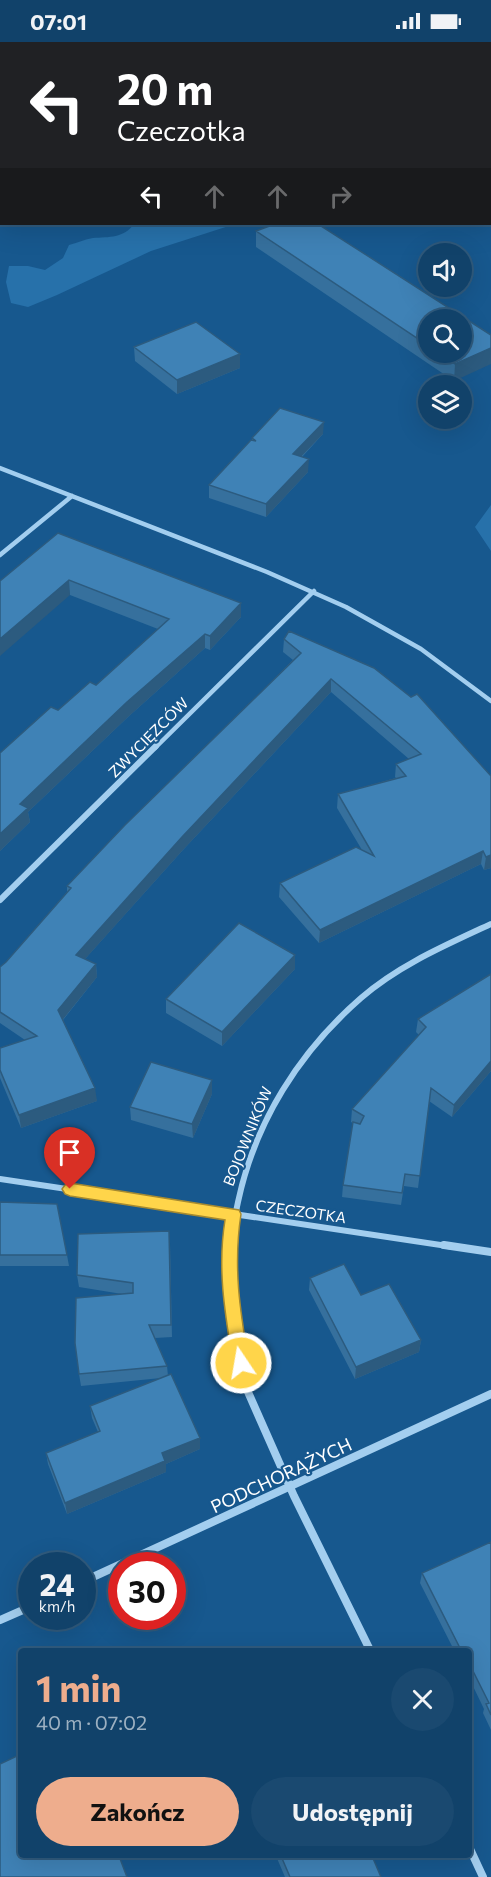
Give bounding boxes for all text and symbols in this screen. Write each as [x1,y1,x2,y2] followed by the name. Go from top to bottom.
[30,8,87,35] text: 07:01
[117,62,213,114] text: 20 m
[18,66,96,144] icon: left
[117,114,246,147] text: Czeczotka
[135,180,168,213] icon: left
[198,180,231,213] icon: ahead
[261,180,294,213] icon: ahead
[324,180,357,213] icon: right
[418,243,472,429] map controls
[418,243,472,297] button: sound
[418,309,472,363] button: search
[418,375,472,429] button: layers
[104,693,192,781] street label: ZWYCIĘZCÓW
[218,1083,275,1188] street label: BOJOWNIKÓW
[44,1127,95,1189] pin
[53,1136,86,1169] icon: arrive
[255,1196,347,1226] street label: CZECZOTKA
[209,1331,273,1395] position arrow
[207,1433,355,1517] street label: PODCHORĄŻYCH
[108,1552,186,1630] speed limit sign: 30
[39,1565,75,1602] text: 24
[39,1597,75,1615] text: km/h
[36,1665,121,1709] text: 1 min
[391,1668,454,1731] button: close
[36,1710,147,1734] text: 40 m · 07:02
[36,1777,239,1846] button: Zakończ
[251,1777,454,1846] button: Udostępnij

